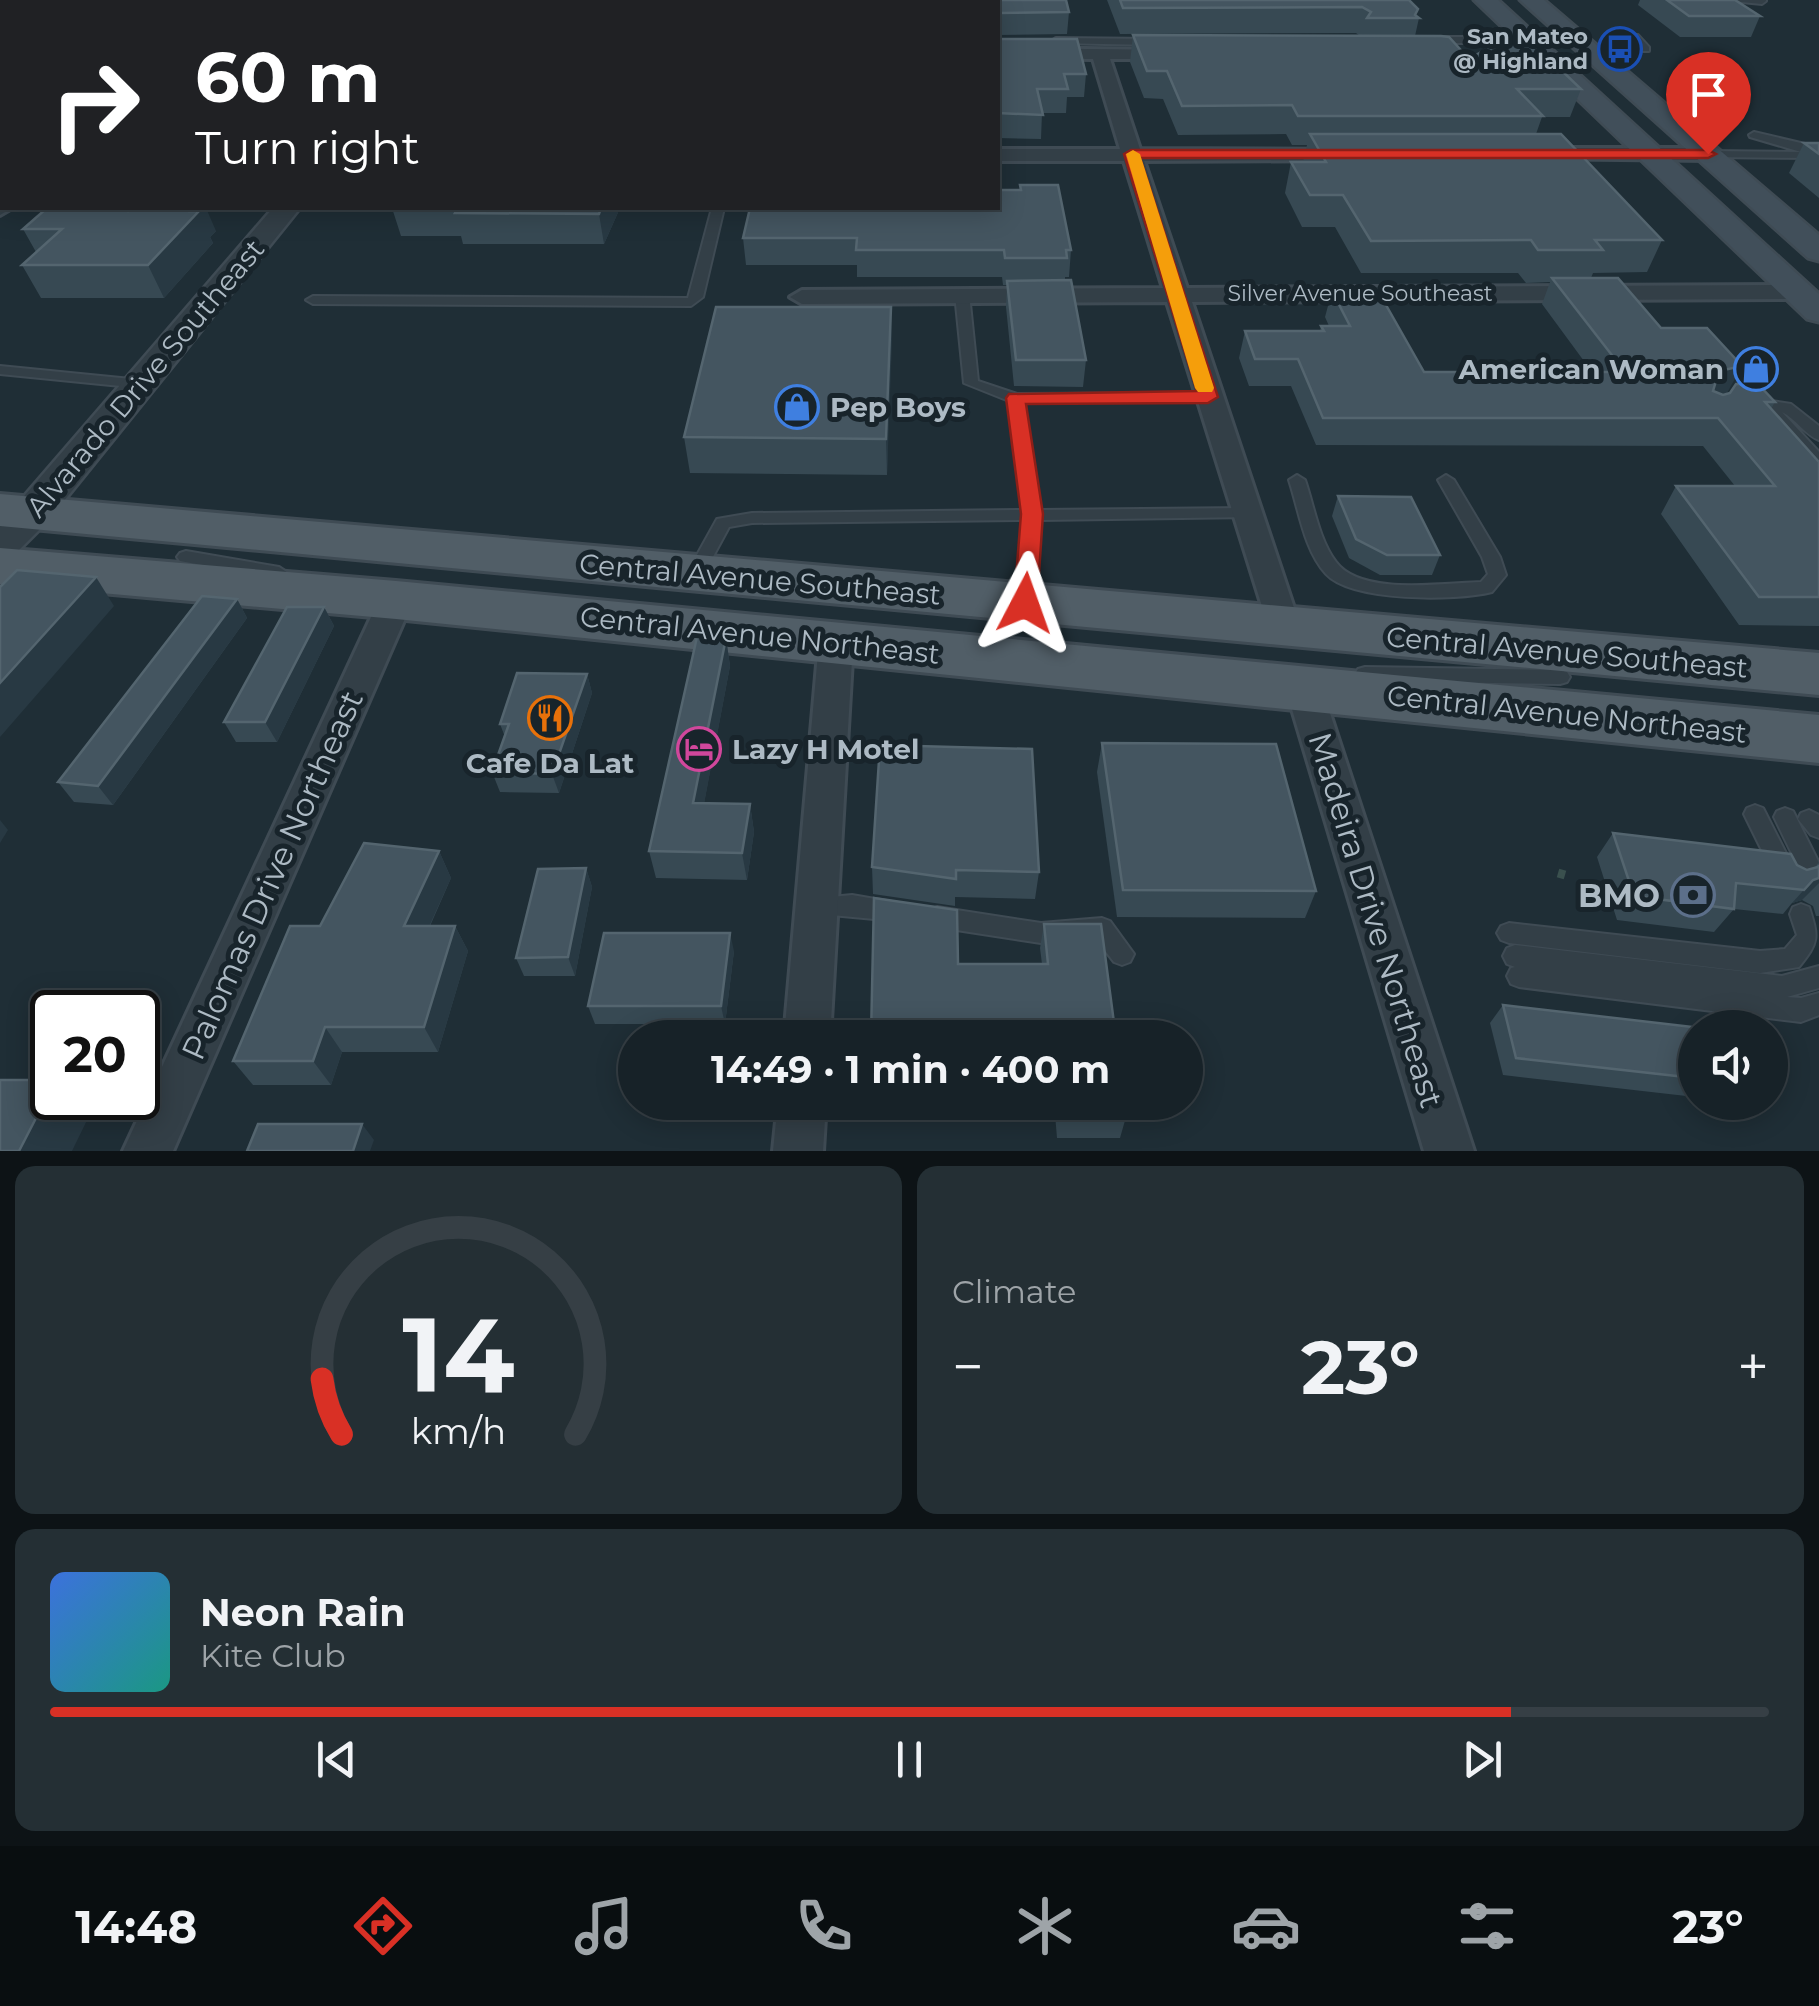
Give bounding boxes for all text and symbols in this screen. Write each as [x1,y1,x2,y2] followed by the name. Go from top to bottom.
[1453,23,1588,75] place label: San Mateo @ Highland
[1597,26,1643,72] bus stop icon: San Mateo @ Highland
[195,34,380,120] text: 60 m
[30,40,160,170] icon: right
[1666,52,1751,155] pin
[1681,67,1736,122] icon: arrive
[195,120,420,175] text: Turn right
[19,232,271,524] street label: Alvarado Drive Southeast
[1227,280,1493,307] street label: Silver Avenue Southeast
[1733,346,1779,392] shop icon: American Woman
[1458,352,1724,386] place label: American Woman
[774,384,820,430] shop icon: Pep Boys
[830,390,966,424] place label: Pep Boys
[578,546,942,612] street label: Central Avenue Southeast
[973,551,1077,655] position arrow
[579,599,941,671] street label: Central Avenue Northeast
[1385,619,1749,685] street label: Central Avenue Southeast
[1386,678,1748,750] street label: Central Avenue Northeast
[173,685,371,1065] street label: Palomas Drive Northeast
[527,695,573,741] restaurant icon: Cafe Da Lat
[676,726,722,772] hotel icon: Lazy H Motel
[1300,728,1452,1112] street label: Madeira Drive Northeast
[732,732,919,766] place label: Lazy H Motel
[466,746,634,780] place label: Cafe Da Lat
[1670,872,1716,918] bank icon: BMO
[1578,876,1660,915] place label: BMO
[30,990,160,1120] speed limit sign: 20
[1678,1010,1788,1120] map controls
[1678,1010,1788,1120] button: sound
[711,1046,1110,1093] text: 14:49 · 1 min · 400 m
[952,1272,1076,1311] text: Climate
[402,1291,515,1418] text: 14
[1301,1321,1420,1413] text: 23°
[952,1333,984,1400] text: −
[1737,1333,1769,1400] text: +
[411,1409,506,1453] text: km/h
[200,1589,405,1636] text: Neon Rain
[200,1636,346,1675] text: Kite Club
[309,1732,364,1787] icon: previous
[882,1732,937,1787] icon: pause
[1455,1732,1510,1787] icon: next
[348,1891,418,1961] icon: directions
[569,1891,639,1961] icon: music
[789,1891,859,1961] icon: phone
[1010,1891,1080,1961] icon: climate
[1231,1891,1301,1961] icon: car
[1452,1891,1522,1961] icon: filters
[75,1899,197,1954] text: 14:48
[1672,1899,1744,1954] text: 23°

